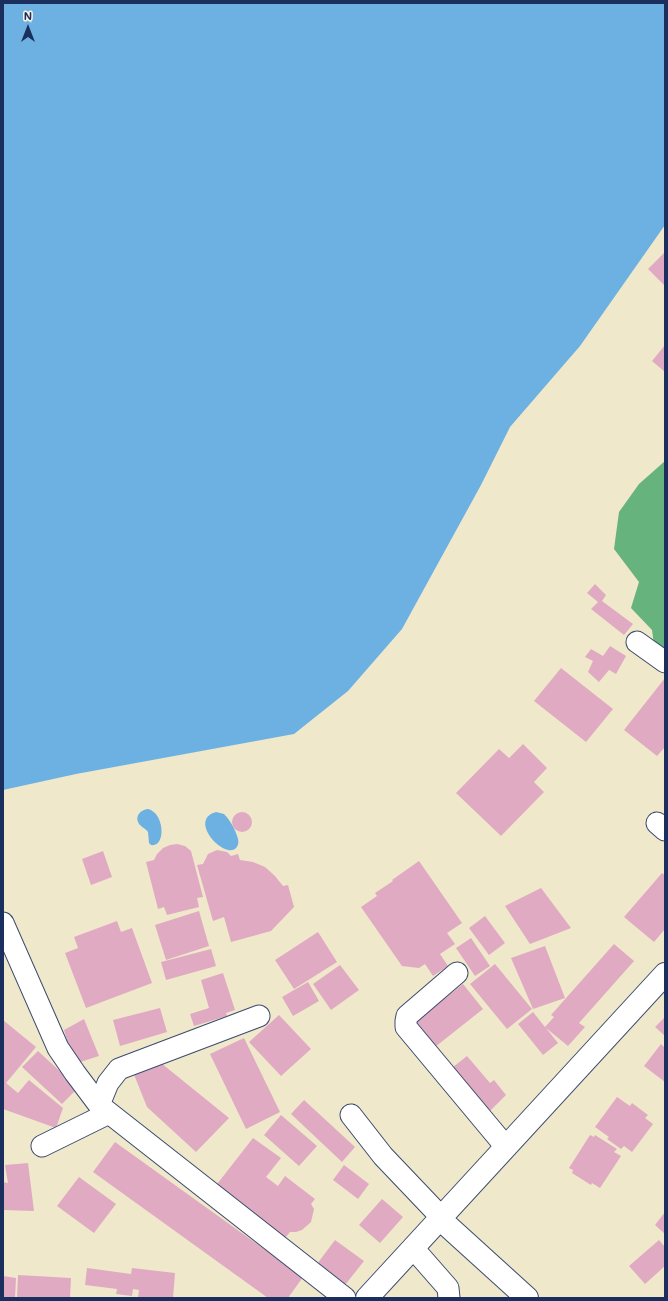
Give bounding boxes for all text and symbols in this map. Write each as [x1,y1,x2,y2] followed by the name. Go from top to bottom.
[8,8,48,48] north arrow
[24,8,32,23] text: N

